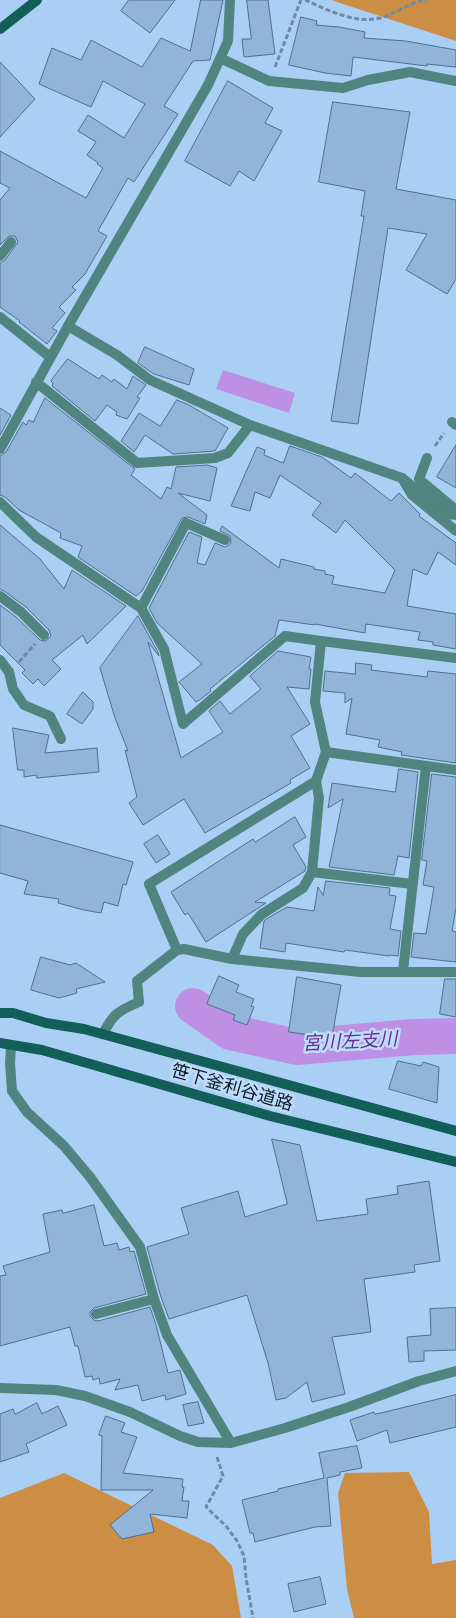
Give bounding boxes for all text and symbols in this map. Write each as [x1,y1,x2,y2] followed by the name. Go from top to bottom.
[302,1028,398,1056] water label: 宮川左支川
[168,1060,296,1116] street label: 笹下釜利谷道路

